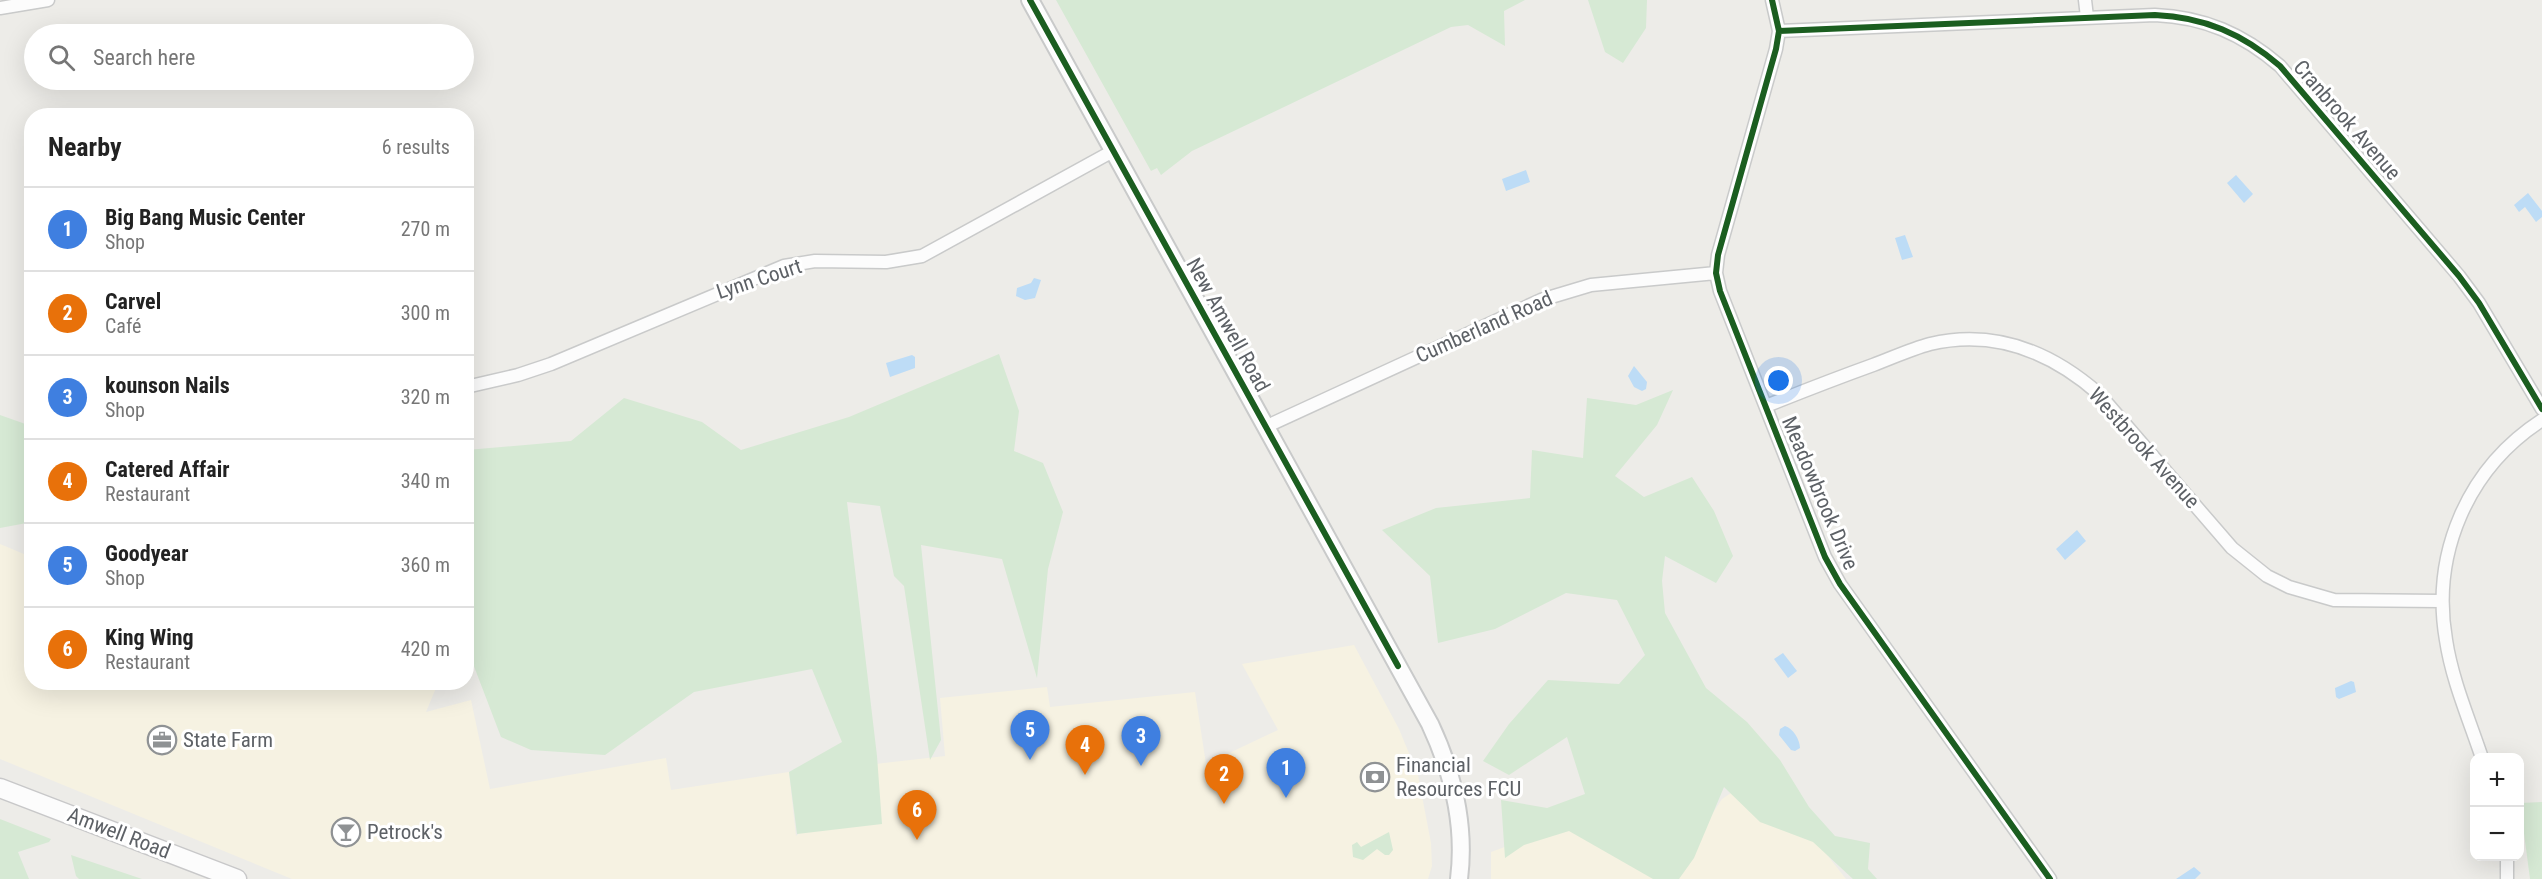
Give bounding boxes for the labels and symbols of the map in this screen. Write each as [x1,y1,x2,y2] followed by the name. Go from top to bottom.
[2289,55,2406,185] street label: Cranbrook Avenue
[713,254,805,304] street label: Lynn Court
[1181,254,1275,396] street label: New Amwell Road
[1412,286,1556,368] street label: Cumberland Road
[1764,366,1793,395] your location
[2084,383,2204,513] street label: Westbrook Avenue
[1777,413,1863,573] street label: Meadowbrook Drive
[1010,710,1050,760] pin: 5
[1122,716,1160,766] pin: 3
[146,724,178,756] office icon: State Farm
[1066,726,1104,775] pin: 4
[183,728,273,752] place label: State Farm
[1266,748,1306,798] pin: 1
[1396,753,1521,801] place label: Financial Resources FCU
[1204,754,1244,804] pin: 2
[1359,761,1391,793] bank icon: Financial Resources FCU
[898,790,936,840] pin: 6
[64,802,174,864] street label: Amwell Road
[330,816,362,848] bar icon: Petrock's
[367,820,443,844] place label: Petrock's

